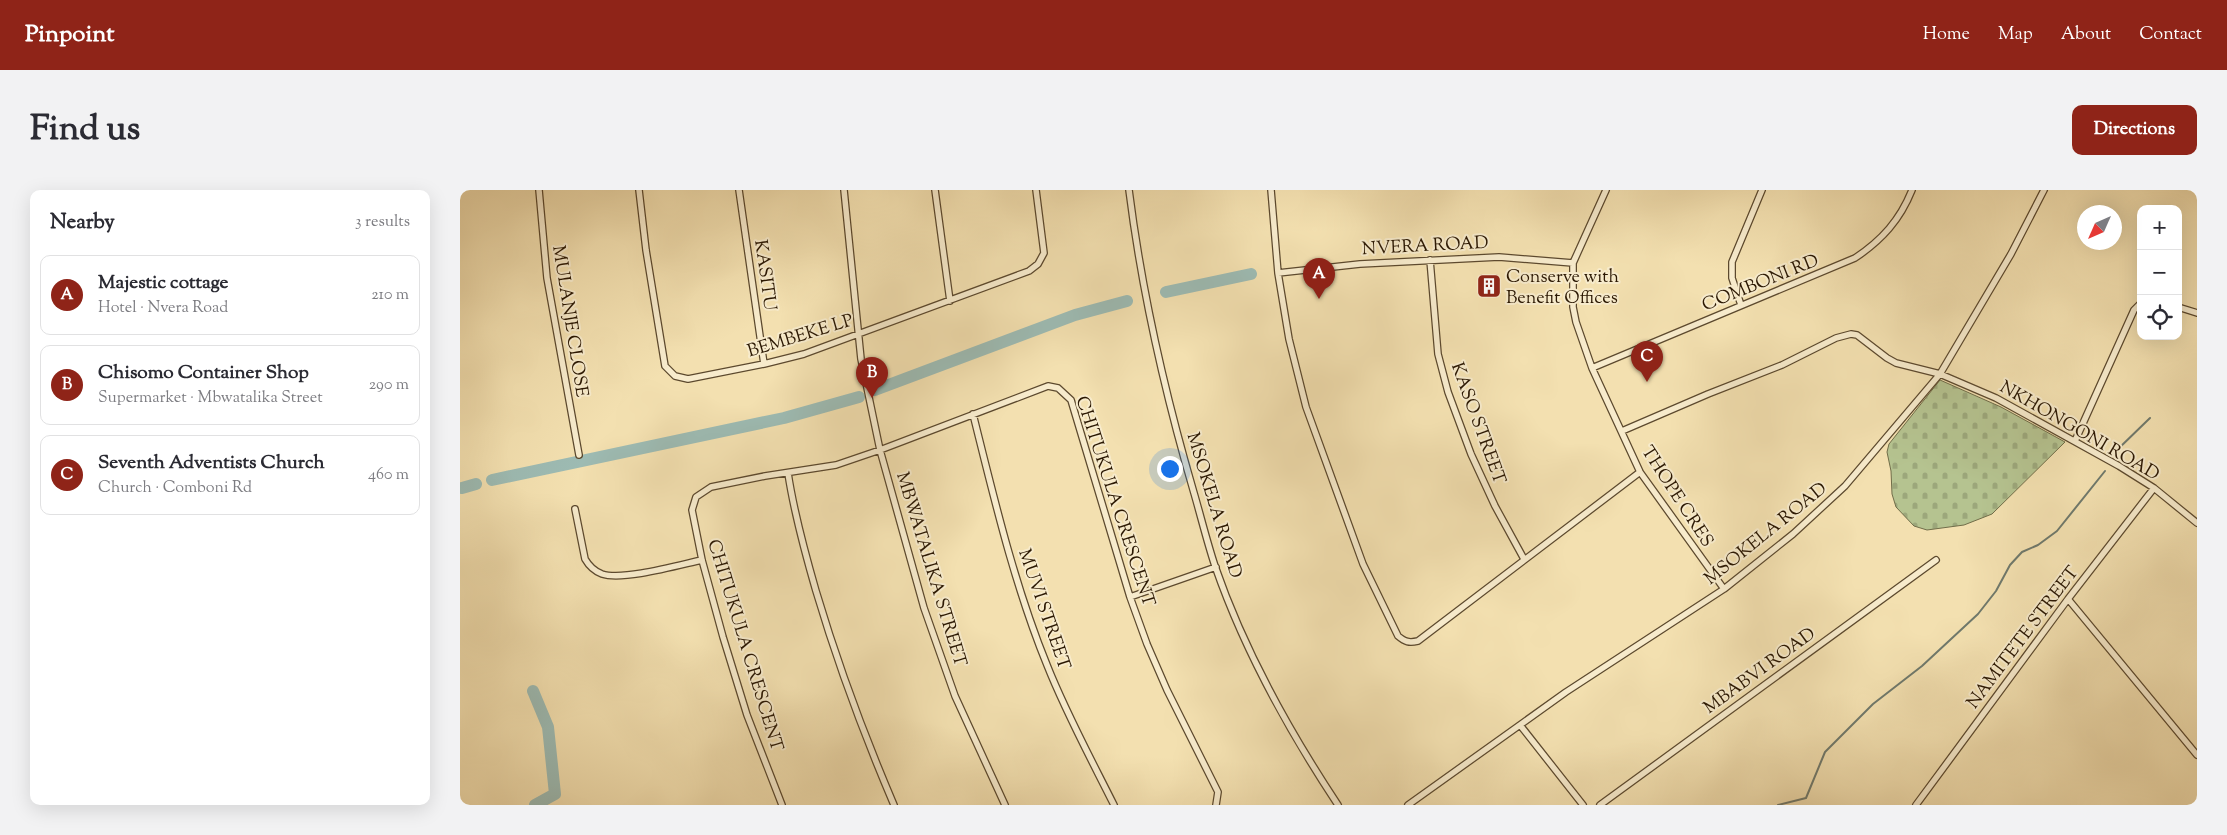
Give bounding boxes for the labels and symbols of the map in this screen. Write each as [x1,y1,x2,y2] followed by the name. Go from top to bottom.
[2077,205,2122,250] north arrow
[1361,231,1489,263] street label: NVERA ROAD
[746,238,782,313] street label: KASITU
[544,244,594,399] street label: MULANJE CLOSE
[1698,249,1823,319] street label: COMBONI RD
[1303,258,1335,299] pin: A
[1506,265,1619,312] place label: Conserve with Benefit Offices
[1476,273,1502,299] building icon: Conserve with Benefit Offices
[744,308,857,365] street label: BEMBEKE LP
[1631,341,1663,382] pin: C
[856,357,888,398] pin: B
[1443,359,1511,489] street label: KASO STREET
[1994,375,2164,488] street label: NKHONGONI ROAD
[1068,393,1161,611] street label: CHITUKULA CRESCENT
[1179,429,1248,582] street label: MSOKELA ROAD
[1634,441,1719,553] street label: THOPE CRES
[1157,456,1183,482] your location
[888,469,972,671] street label: MBWATALIKA STREET
[1699,477,1833,592] street label: MSOKELA ROAD
[699,537,789,755] street label: CHITUKULA CRESCENT
[1010,546,1076,674] street label: MUVI STREET
[1961,561,2086,715] street label: NAMITETE STREET
[1699,622,1822,721] street label: MBABVI ROAD

